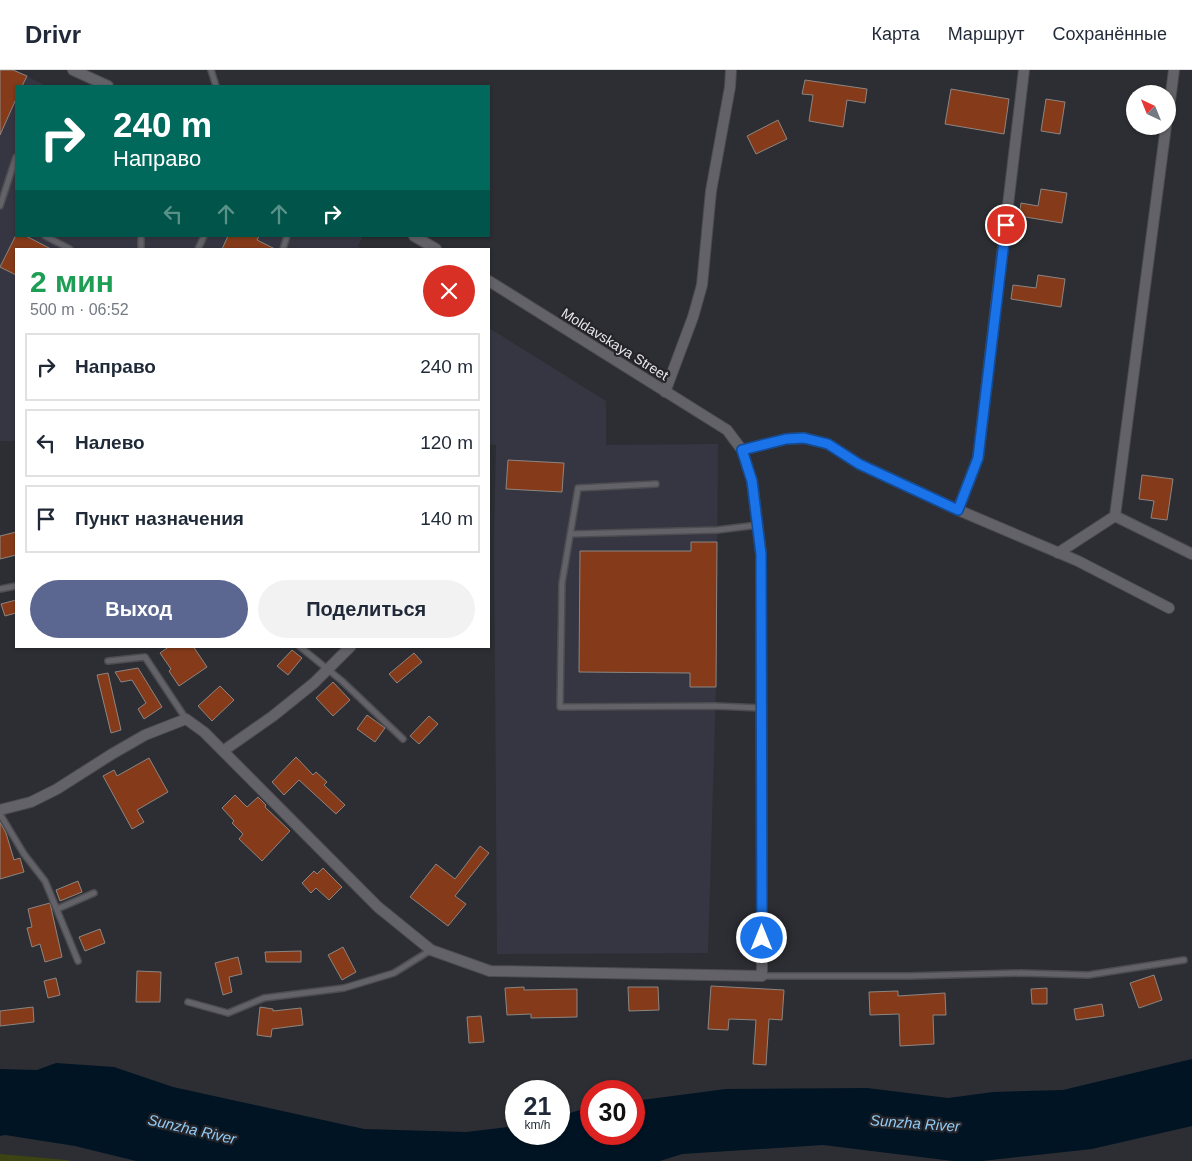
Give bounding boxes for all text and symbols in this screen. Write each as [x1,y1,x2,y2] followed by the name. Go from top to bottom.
[25,21,81,48] text: Drivr
[872,24,920,44] text: Карта
[948,24,1024,44] text: Маршрут
[1052,24,1167,44] text: Сохранённые
[1126,85,1176,135] north arrow
[1126,85,1176,135] map controls
[30,105,95,170] icon: right
[113,105,212,144] text: 240 m
[113,146,201,171] text: Направо
[159,200,187,228] icon: left
[212,200,240,228] icon: ahead
[265,200,293,228] icon: ahead
[318,200,346,228] icon: right
[985,204,1027,246] pin
[992,211,1020,239] icon: arrive
[30,265,114,298] text: 2 мин
[423,265,475,317] button: close
[30,301,129,318] text: 500 m · 06:52
[559,305,671,383] street label: Moldavskaya Street
[32,353,60,381] icon: right
[75,356,156,377] text: Направо
[420,356,473,377] text: 240 m
[32,429,60,457] icon: left
[75,432,145,453] text: Налево
[420,432,473,453] text: 120 m
[32,505,60,533] icon: arrive
[75,508,244,529] text: Пункт назначения
[420,508,473,529] text: 140 m
[30,580,248,638] button: Выход
[258,580,475,638] button: Поделиться
[735,911,787,963] position arrow
[580,1080,645,1145] speed limit sign: 30
[524,1092,551,1120] text: 21
[146,1111,239,1148] water label: Sunzha River
[869,1111,962,1135] water label: Sunzha River
[524,1118,551,1132] text: km/h

